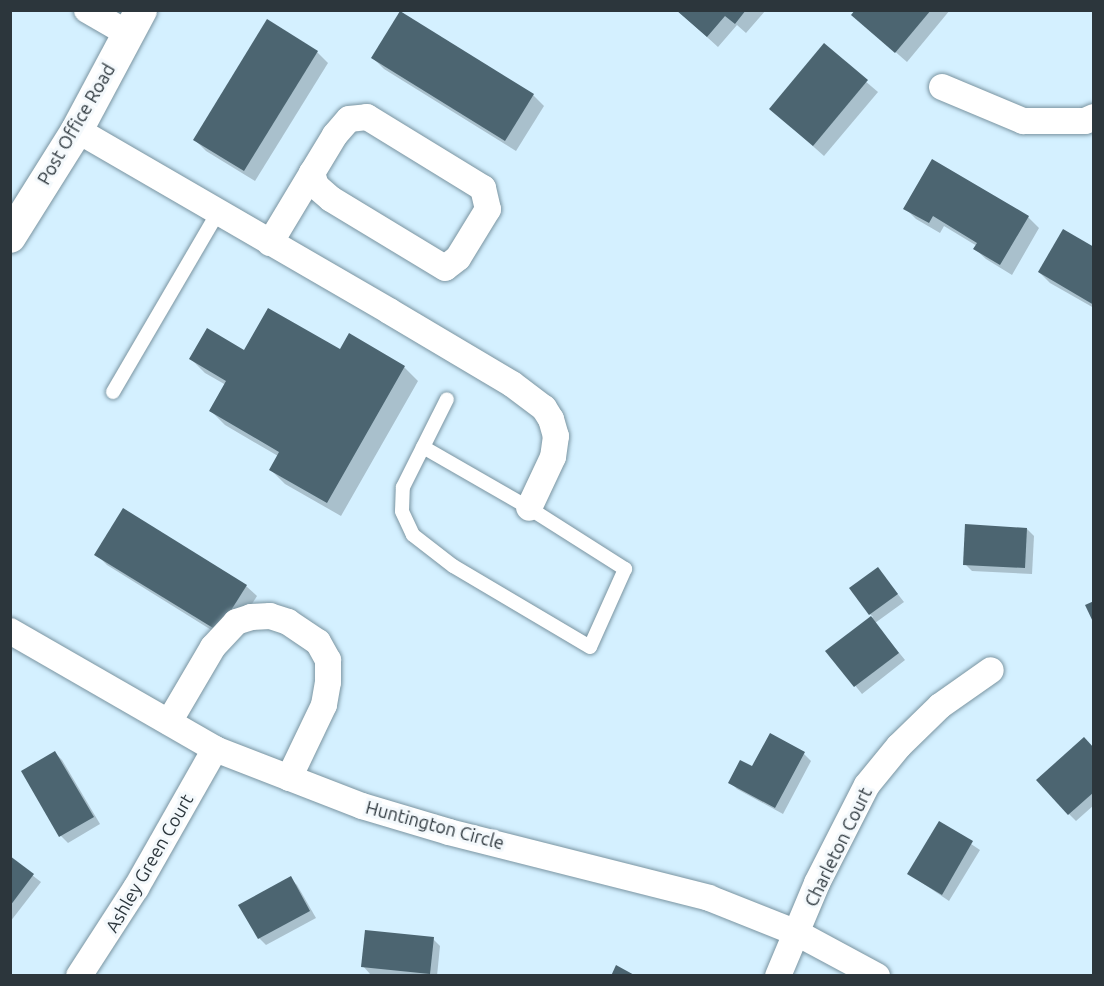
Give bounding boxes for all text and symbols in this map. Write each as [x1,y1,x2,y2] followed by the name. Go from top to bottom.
[33,60,119,188] street label: Post Office Road
[800,784,876,910] street label: Charleton Court
[101,790,197,936] street label: Ashley Green Court
[363,796,507,854] street label: Huntington Circle

